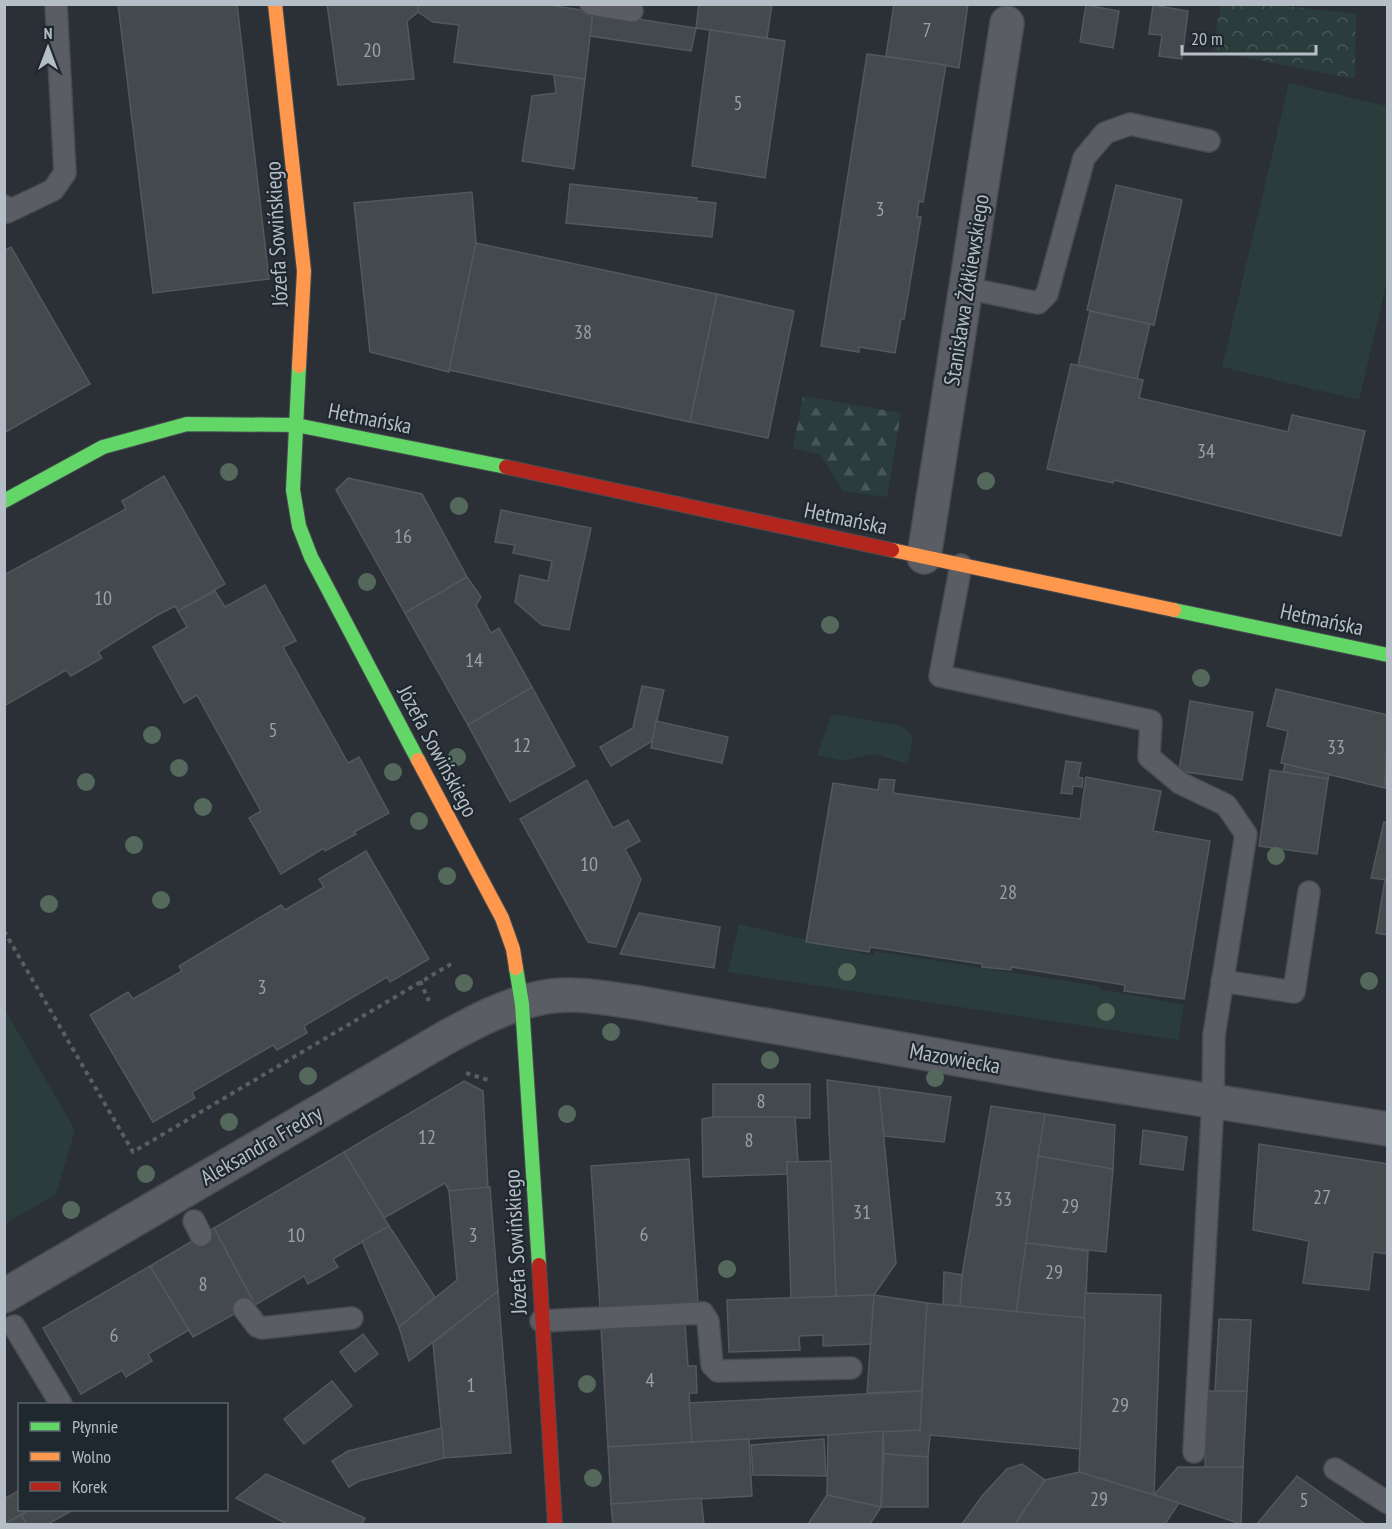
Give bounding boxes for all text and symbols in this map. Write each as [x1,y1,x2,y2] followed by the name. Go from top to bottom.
[923,17,932,43] house number: 7
[18,18,78,78] north arrow
[1182,18,1316,56] scale bar
[44,23,52,43] text: N
[1191,27,1223,50] text: 20 m
[363,37,381,63] house number: 20
[734,90,743,116] house number: 5
[258,161,294,308] street label: Józefa Sowińskiego
[937,192,995,388] street label: Stanisława Żółkiewskiego
[876,196,885,222] house number: 3
[574,319,592,345] house number: 38
[326,396,414,440] street label: Hetmańska
[1197,438,1215,464] house number: 34
[802,496,890,540] street label: Hetmańska
[394,523,412,549] house number: 16
[94,585,112,611] house number: 10
[1278,597,1366,641] street label: Hetmańska
[465,647,483,673] house number: 14
[391,679,484,822] street label: Józefa Sowińskiego
[269,717,278,743] house number: 5
[513,732,531,758] house number: 12
[1327,734,1345,760] house number: 33
[580,851,598,877] house number: 10
[999,879,1017,905] house number: 28
[258,974,267,1000] house number: 3
[907,1036,1003,1080] street label: Mazowiecka
[757,1088,766,1114] house number: 8
[195,1098,328,1191] street label: Aleksandra Fredry
[418,1124,436,1150] house number: 12
[745,1127,754,1153] house number: 8
[497,1169,533,1316] street label: Józefa Sowińskiego
[1313,1184,1331,1210] house number: 27
[994,1186,1012,1212] house number: 33
[1061,1193,1079,1219] house number: 29
[853,1199,871,1225] house number: 31
[640,1221,649,1247] house number: 6
[287,1222,305,1248] house number: 10
[469,1222,478,1248] house number: 3
[1045,1259,1063,1285] house number: 29
[199,1271,208,1297] house number: 8
[110,1322,119,1348] house number: 6
[646,1367,655,1393] house number: 4
[467,1372,476,1398] house number: 1
[1111,1392,1129,1418] house number: 29
[18,1403,228,1511] legend
[72,1415,118,1438] text: Płynnie
[72,1445,111,1468] text: Wolno
[72,1475,107,1498] text: Korek
[1090,1486,1108,1512] house number: 29
[1300,1487,1309,1513] house number: 5

